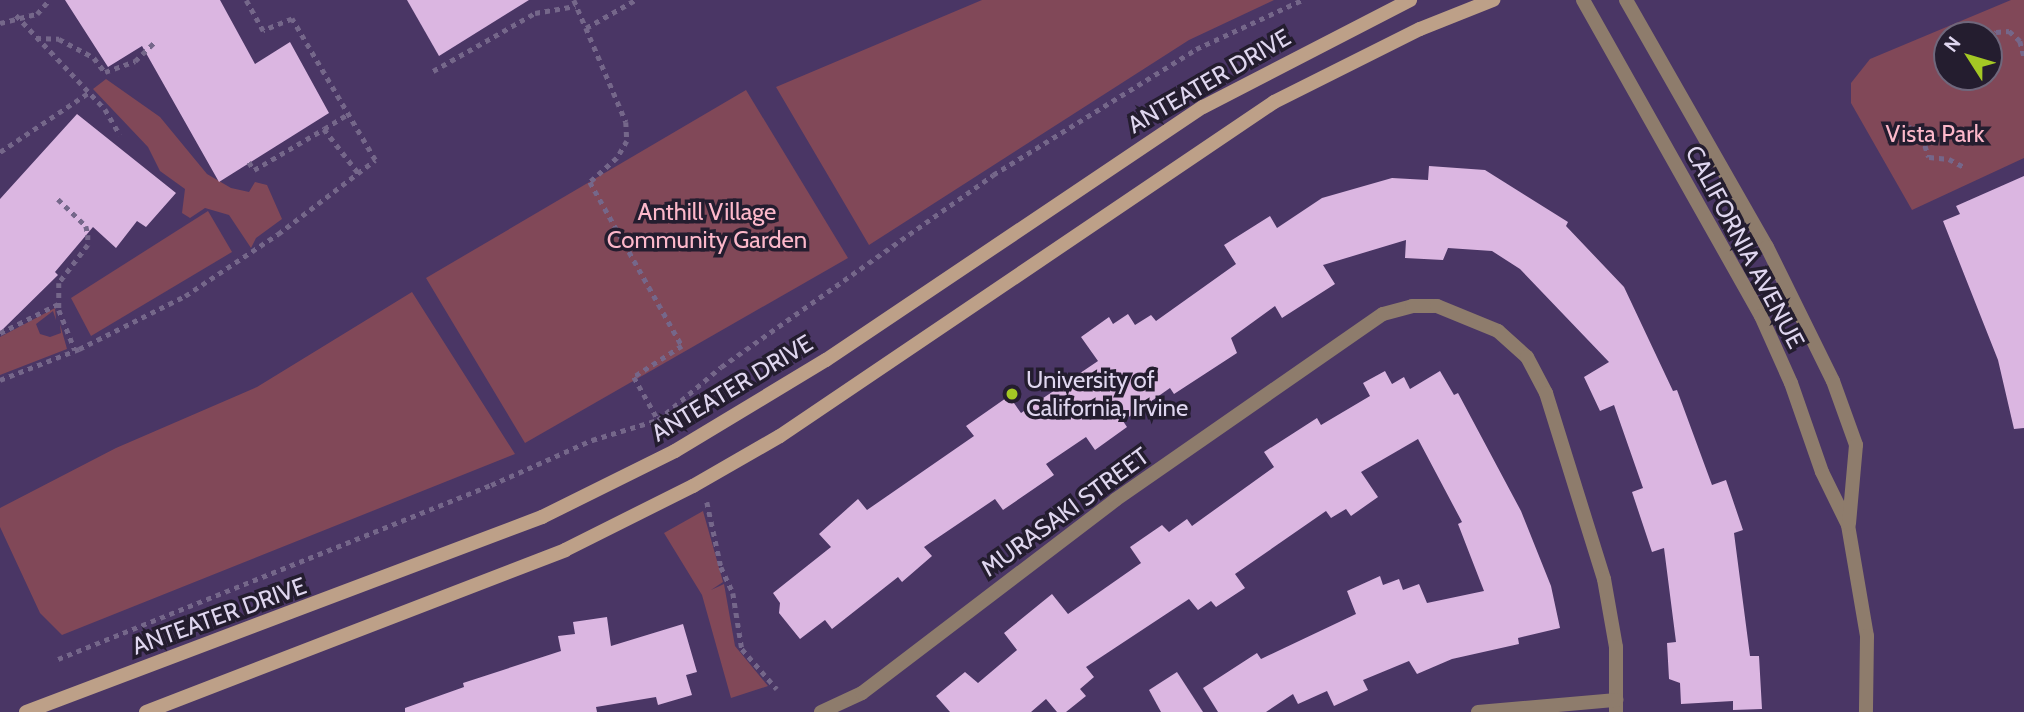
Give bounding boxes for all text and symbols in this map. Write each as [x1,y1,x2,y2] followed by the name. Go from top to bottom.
[1933,21,2003,91] north arrow
[1122,23,1296,139] street label: ANTEATER DRIVE
[1939,32,1966,57] text: N
[1886,120,1984,148] park label: Vista Park
[1679,141,1811,353] street label: CALIFORNIA AVENUE
[607,198,807,254] park label: Anthill Village Community Garden
[646,328,818,448] street label: ANTEATER DRIVE
[1026,366,1188,422] place label: University of California, Irvine
[1004,386,1020,402] marker: University of California, Irvine
[975,441,1155,583] street label: MURASAKI STREET
[128,571,310,661] street label: ANTEATER DRIVE

